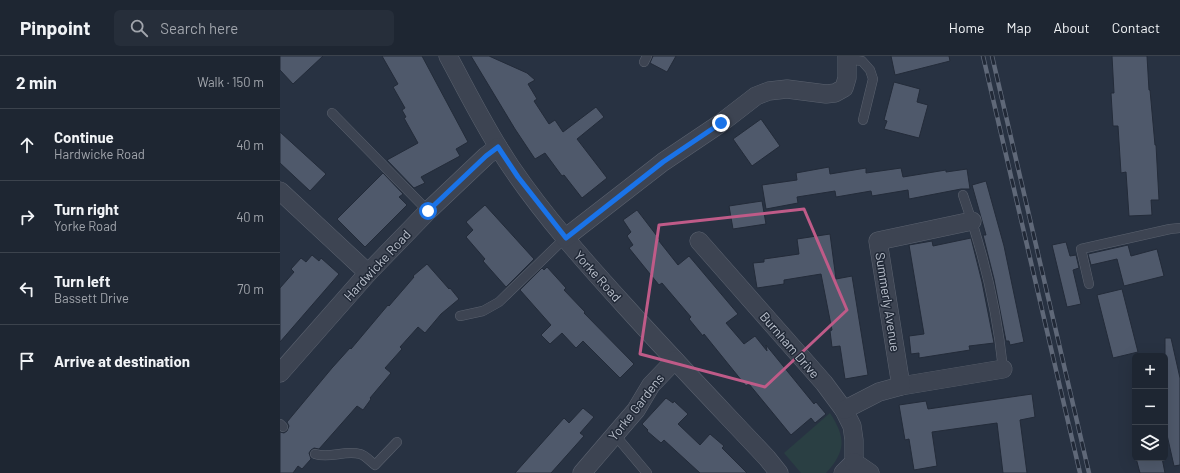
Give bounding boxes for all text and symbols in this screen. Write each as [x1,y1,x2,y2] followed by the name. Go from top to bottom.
[114,10,394,46] search box
[20,16,90,39] text: Pinpoint
[128,17,150,39] icon: search
[160,19,238,37] text: Search here
[949,19,985,36] text: Home
[1007,19,1031,36] text: Map
[1053,19,1090,36] text: About
[1112,19,1160,36] text: Contact
[16,72,57,92] text: 2 min
[197,74,264,90] text: Walk · 150 m
[712,114,730,132] route end
[54,128,114,146] text: Continue
[16,134,38,156] icon: ahead
[236,137,264,153] text: 40 m
[54,146,145,162] text: Hardwicke Road
[54,200,119,218] text: Turn right
[419,202,437,220] route start
[16,206,38,228] icon: right
[236,209,264,225] text: 40 m
[54,218,117,234] text: Yorke Road
[340,226,414,304] street label: Hardwicke Road
[571,247,625,305] street label: Yorke Road
[872,251,904,353] street label: Summerly Avenue
[54,272,110,290] text: Turn left
[16,278,38,300] icon: left
[237,281,264,297] text: 70 m
[54,290,129,306] text: Bassett Drive
[757,309,823,381] street label: Burnham Drive
[16,350,38,372] icon: arrive
[54,352,190,370] text: Arrive at destination
[1132,353,1168,461] map controls
[1132,353,1168,389] button: +
[605,370,667,444] street label: Yorke Gardens
[1132,389,1168,425] button: −
[1132,425,1168,461] button: layers

